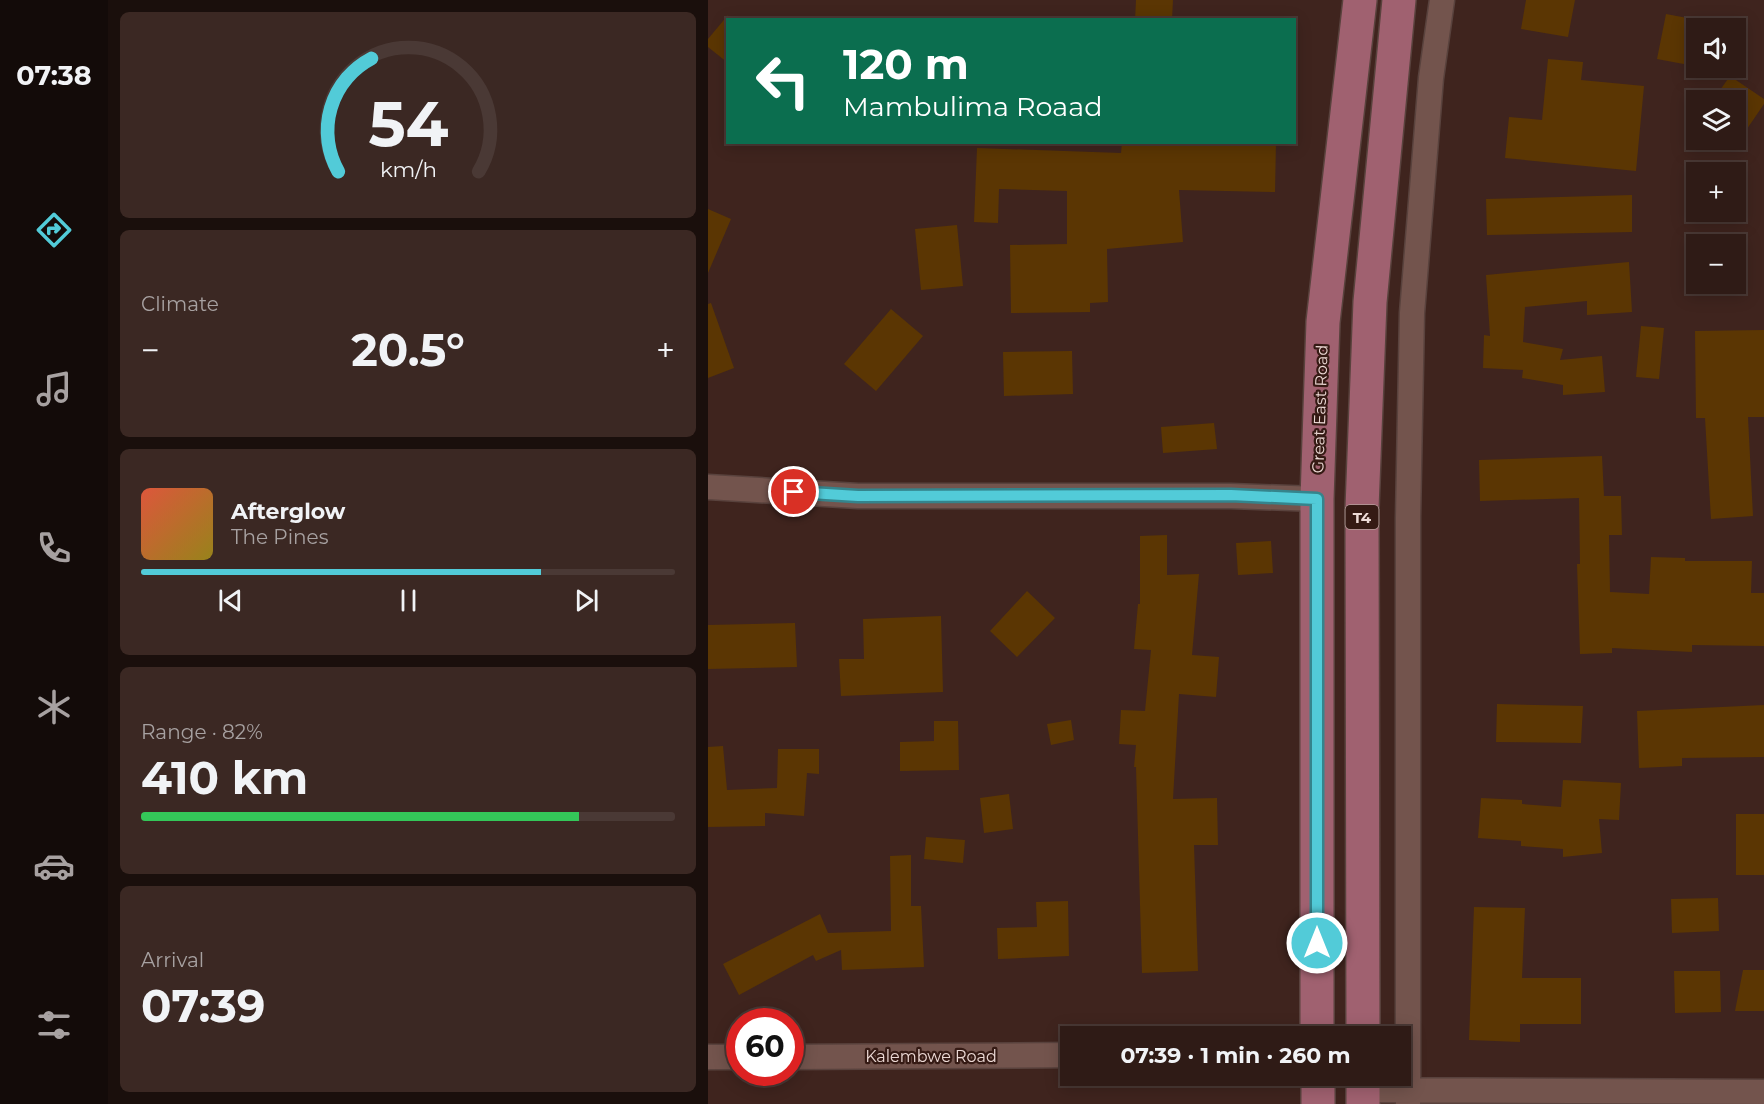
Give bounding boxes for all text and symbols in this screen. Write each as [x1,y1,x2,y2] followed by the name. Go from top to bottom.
[1686,18,1746,294] map controls
[1686,18,1746,78] button: sound
[843,38,969,90] text: 120 m
[744,42,822,120] icon: left
[16,59,92,92] text: 07:38
[368,86,448,162] text: 54
[843,90,1103,123] text: Mambulima Roaad
[1686,90,1746,150] button: layers
[379,157,437,183] text: km/h
[1686,162,1746,222] button: +
[33,209,75,251] icon: directions
[1686,234,1746,294] button: −
[141,292,219,316] text: Climate
[351,322,465,377] text: 20.5°
[141,330,160,370] text: −
[656,330,675,370] text: +
[1308,344,1332,474] street label: Great East Road
[33,368,75,410] icon: music
[768,466,819,517] pin
[777,475,810,508] icon: arrive
[231,498,345,525] text: Afterglow
[1346,505,1378,529] road number: T4
[231,525,328,549] text: The Pines
[33,527,75,569] icon: phone
[214,584,247,617] icon: previous
[392,584,425,617] icon: pause
[570,584,603,617] icon: next
[33,686,75,728] icon: climate
[141,720,263,744] text: Range · 82%
[141,750,308,805] text: 410 km
[33,845,75,887] icon: car
[1285,911,1349,975] position arrow
[141,948,204,972] text: Arrival
[141,978,266,1033] text: 07:39
[33,1004,75,1046] icon: filters
[726,1008,804,1086] speed limit sign: 60
[1120,1042,1351,1069] text: 07:39 · 1 min · 260 m
[865,1047,997,1066] street label: Kalembwe Road

